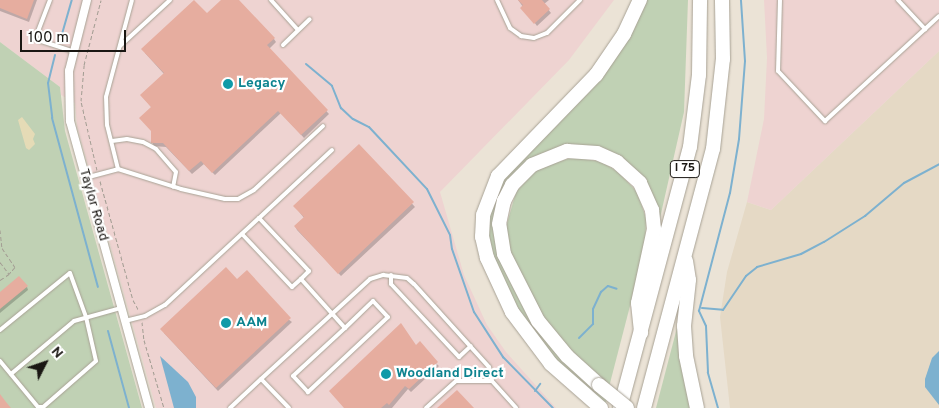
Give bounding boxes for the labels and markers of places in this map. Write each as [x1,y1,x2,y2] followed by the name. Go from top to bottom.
[238,76,285,92] place label: Legacy
[222,78,234,90] marker: Legacy
[236,315,267,331] place label: AAM
[220,317,232,329] marker: AAM
[396,366,504,382] place label: Woodland Direct
[380,368,392,380] marker: Woodland Direct

